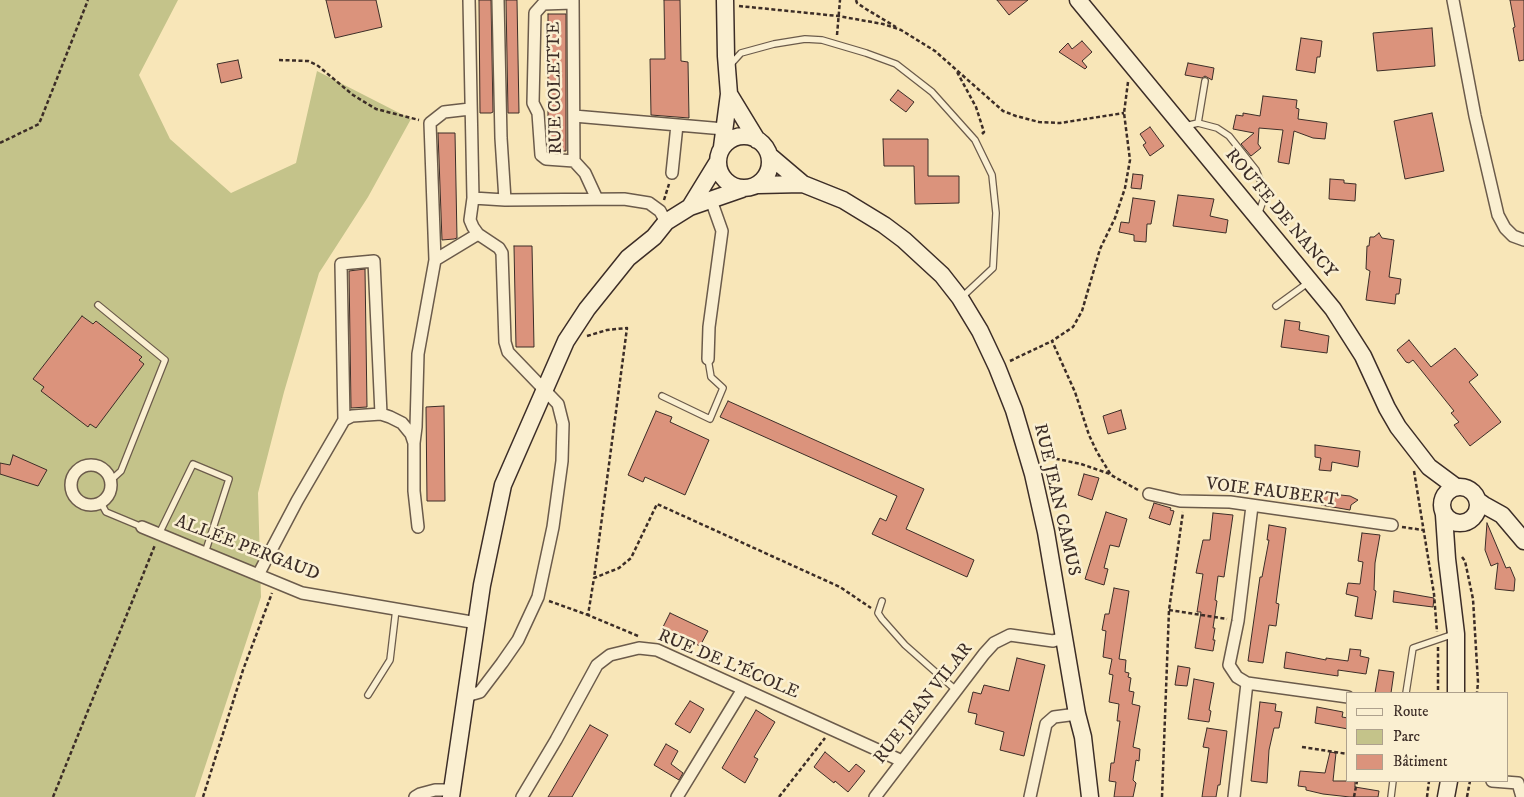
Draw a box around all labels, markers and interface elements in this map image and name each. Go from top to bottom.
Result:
street label: RUE COLETTE [544,21,568,155]
street label: ROUTE DE NANCY [1220,145,1340,283]
street label: RUE JEAN CAMUS [1028,422,1084,578]
street label: VOIE FAUBERT [1205,474,1339,512]
street label: ALLÉE PERGAUD [172,512,322,586]
street label: RUE DE L'ÉCOLE [654,626,802,704]
street label: RUE JEAN VILAR [870,639,978,769]
legend [1346,692,1509,782]
text: Route [1393,702,1428,721]
text: Parc [1393,727,1420,746]
text: Bâtiment [1393,752,1448,771]

